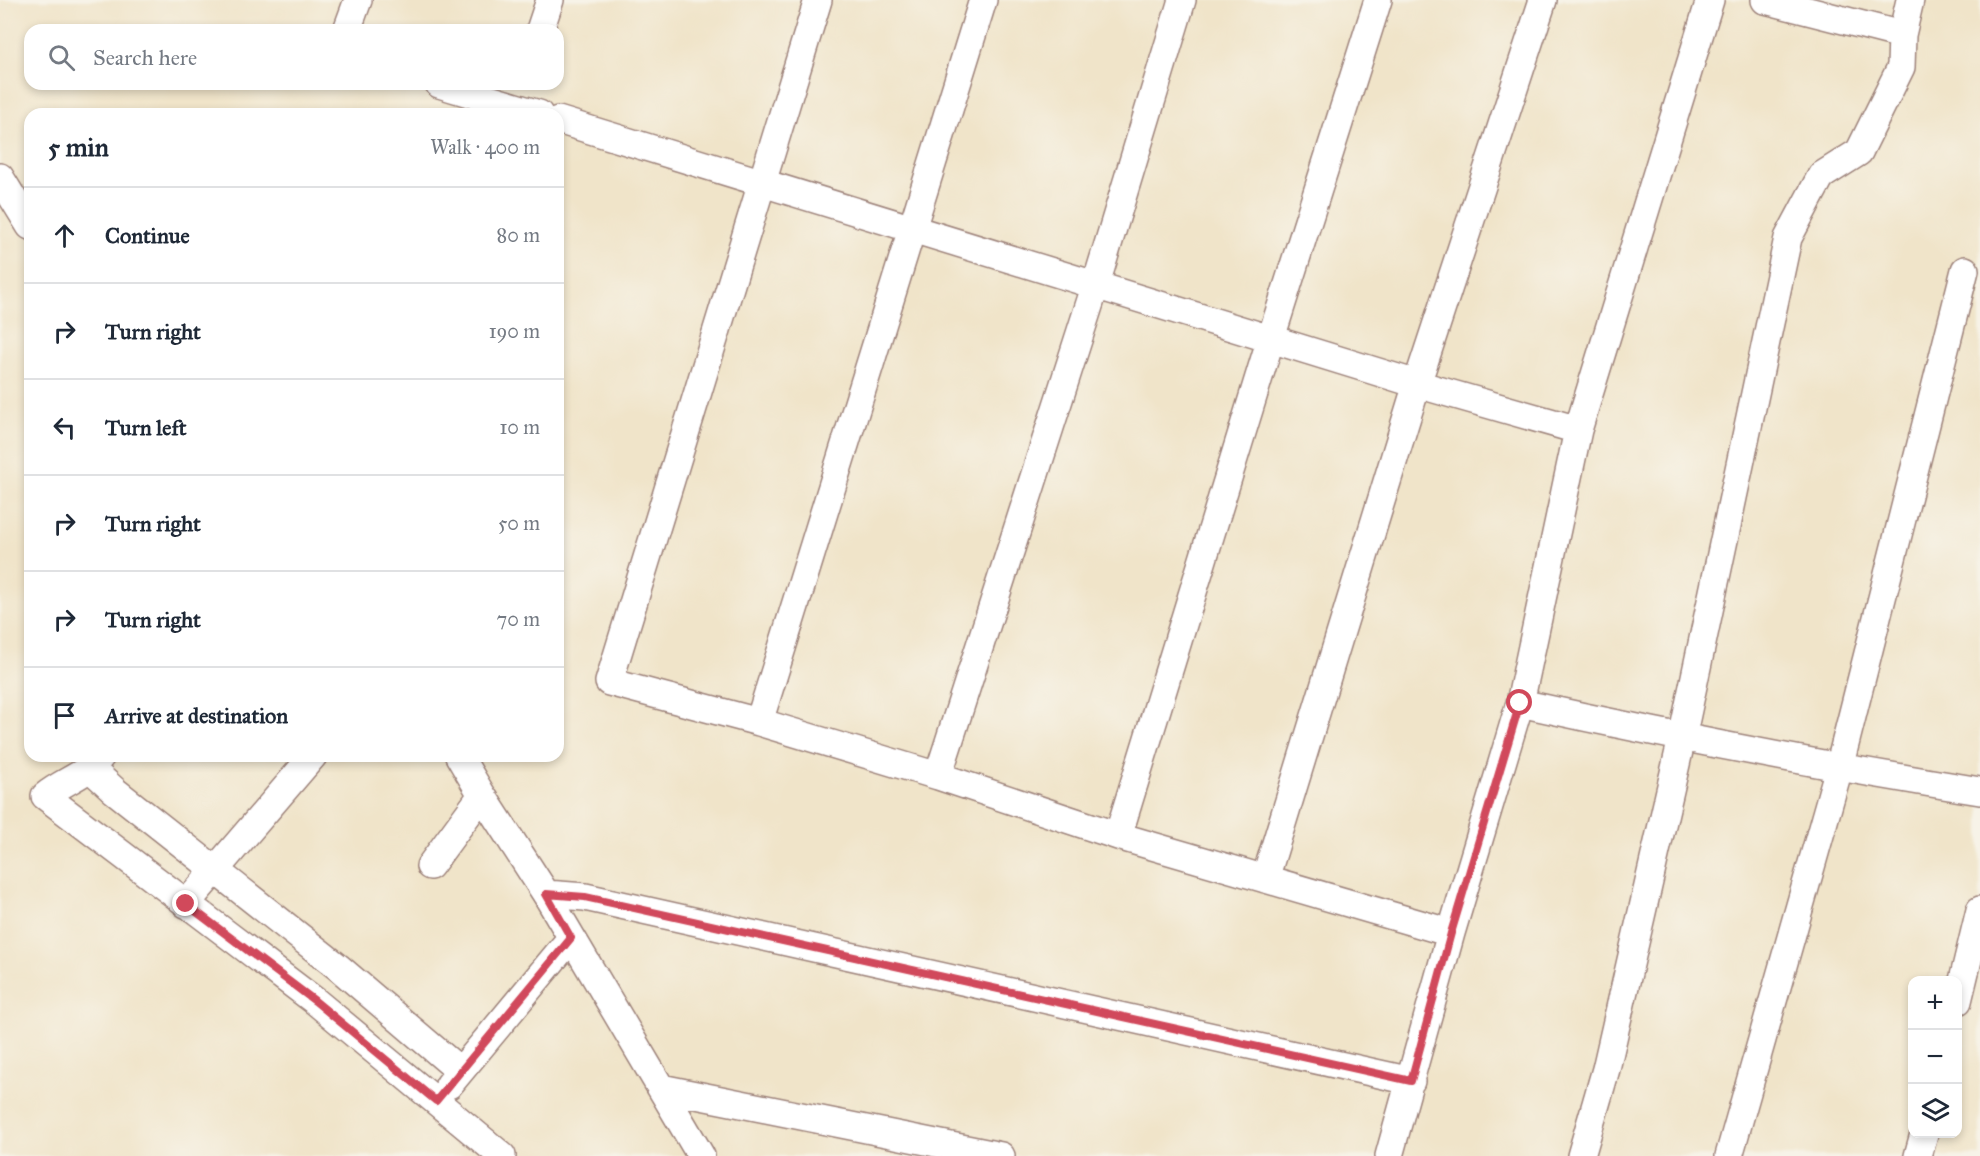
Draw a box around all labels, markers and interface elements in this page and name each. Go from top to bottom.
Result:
search box [24,24,564,90]
icon: search [45,41,78,74]
text: Search here [93,44,197,71]
text: 5 min [48,131,109,163]
text: Walk · 400 m [430,135,540,159]
icon: ahead [48,219,81,252]
text: Continue [105,222,190,249]
text: 80 m [497,223,540,247]
icon: right [48,315,81,348]
text: Turn right [105,318,201,345]
text: 190 m [489,319,540,343]
icon: left [48,411,81,444]
text: Turn left [105,414,187,441]
text: 10 m [499,415,540,439]
icon: right [48,507,81,540]
text: Turn right [105,510,201,537]
text: 50 m [498,511,540,535]
icon: right [48,603,81,636]
text: Turn right [105,606,201,633]
text: 70 m [497,607,540,631]
route start [1506,689,1532,715]
icon: arrive [48,699,81,732]
text: Arrive at destination [105,702,288,729]
route end [172,890,198,916]
map controls [1908,976,1962,1138]
button: + [1908,976,1962,1030]
button: − [1908,1030,1962,1084]
button: layers [1908,1084,1962,1138]

